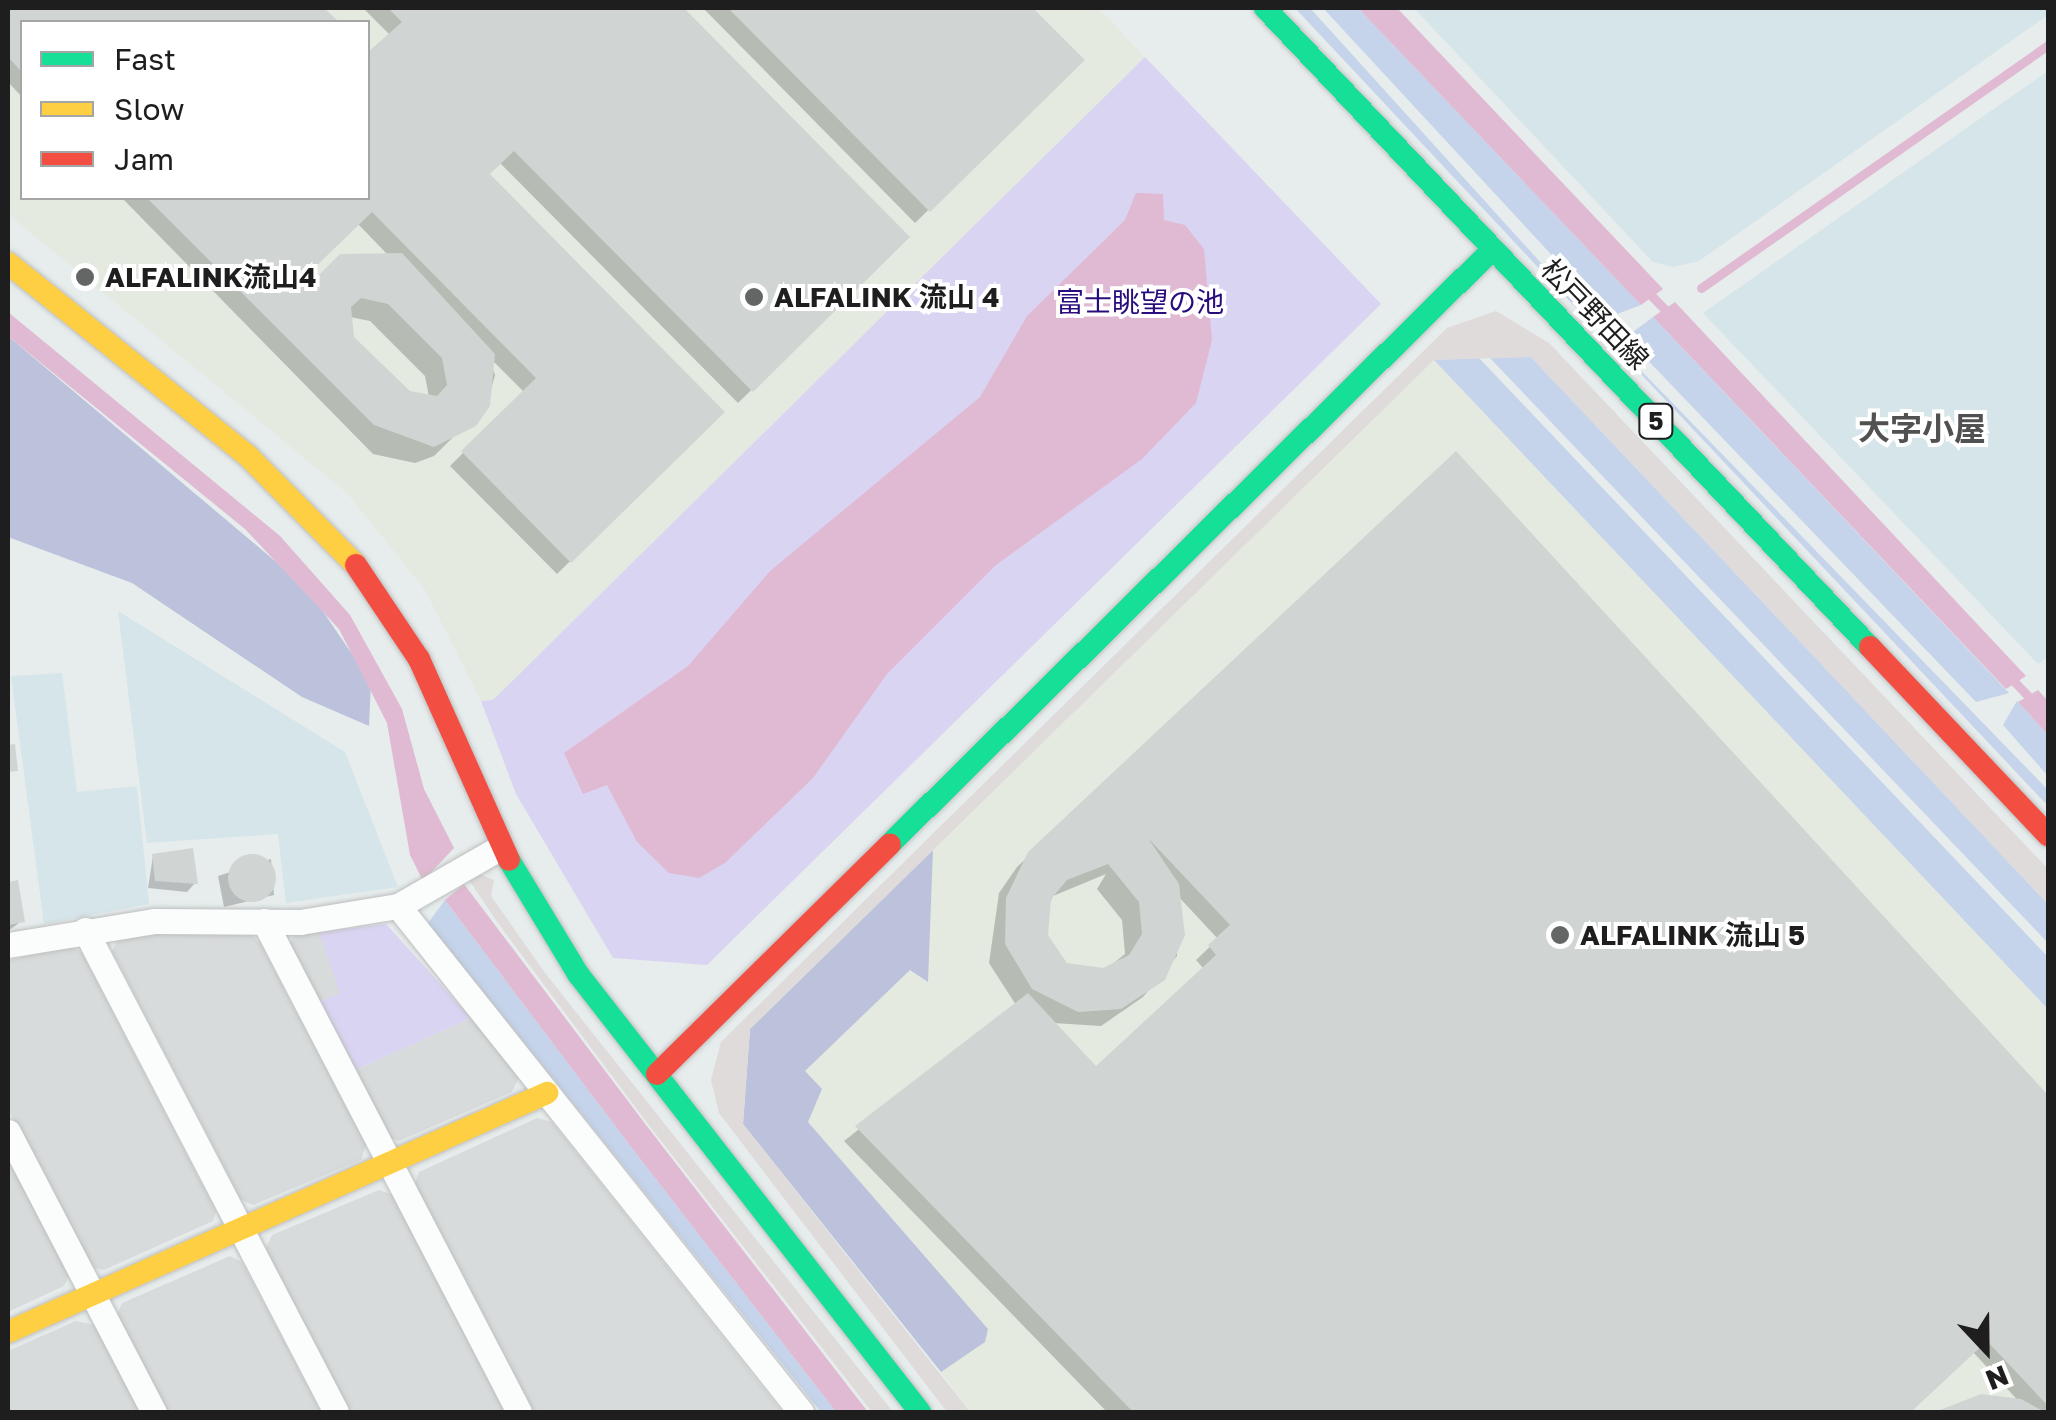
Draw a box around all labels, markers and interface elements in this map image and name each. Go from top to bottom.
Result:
legend [20,20,370,200]
text: Fast [114,41,176,77]
text: Slow [114,91,185,127]
text: Jam [114,141,174,177]
street label: 松戸野田線 [1534,252,1656,376]
place label: ALFALINK流山4 [105,260,317,294]
marker: ALFALINK流山4 [74,266,96,288]
place label: ALFALINK 流山 4 [774,280,1000,314]
park label: 富士眺望の池 [1056,285,1224,319]
marker: ALFALINK 流山 4 [743,286,765,308]
road number: 5 [1636,401,1676,441]
district label: 大字小屋 [1858,409,1986,447]
place label: ALFALINK 流山 5 [1580,918,1805,952]
marker: ALFALINK 流山 5 [1549,924,1571,946]
north arrow [1936,1300,2036,1400]
text: N [1981,1359,2013,1398]

